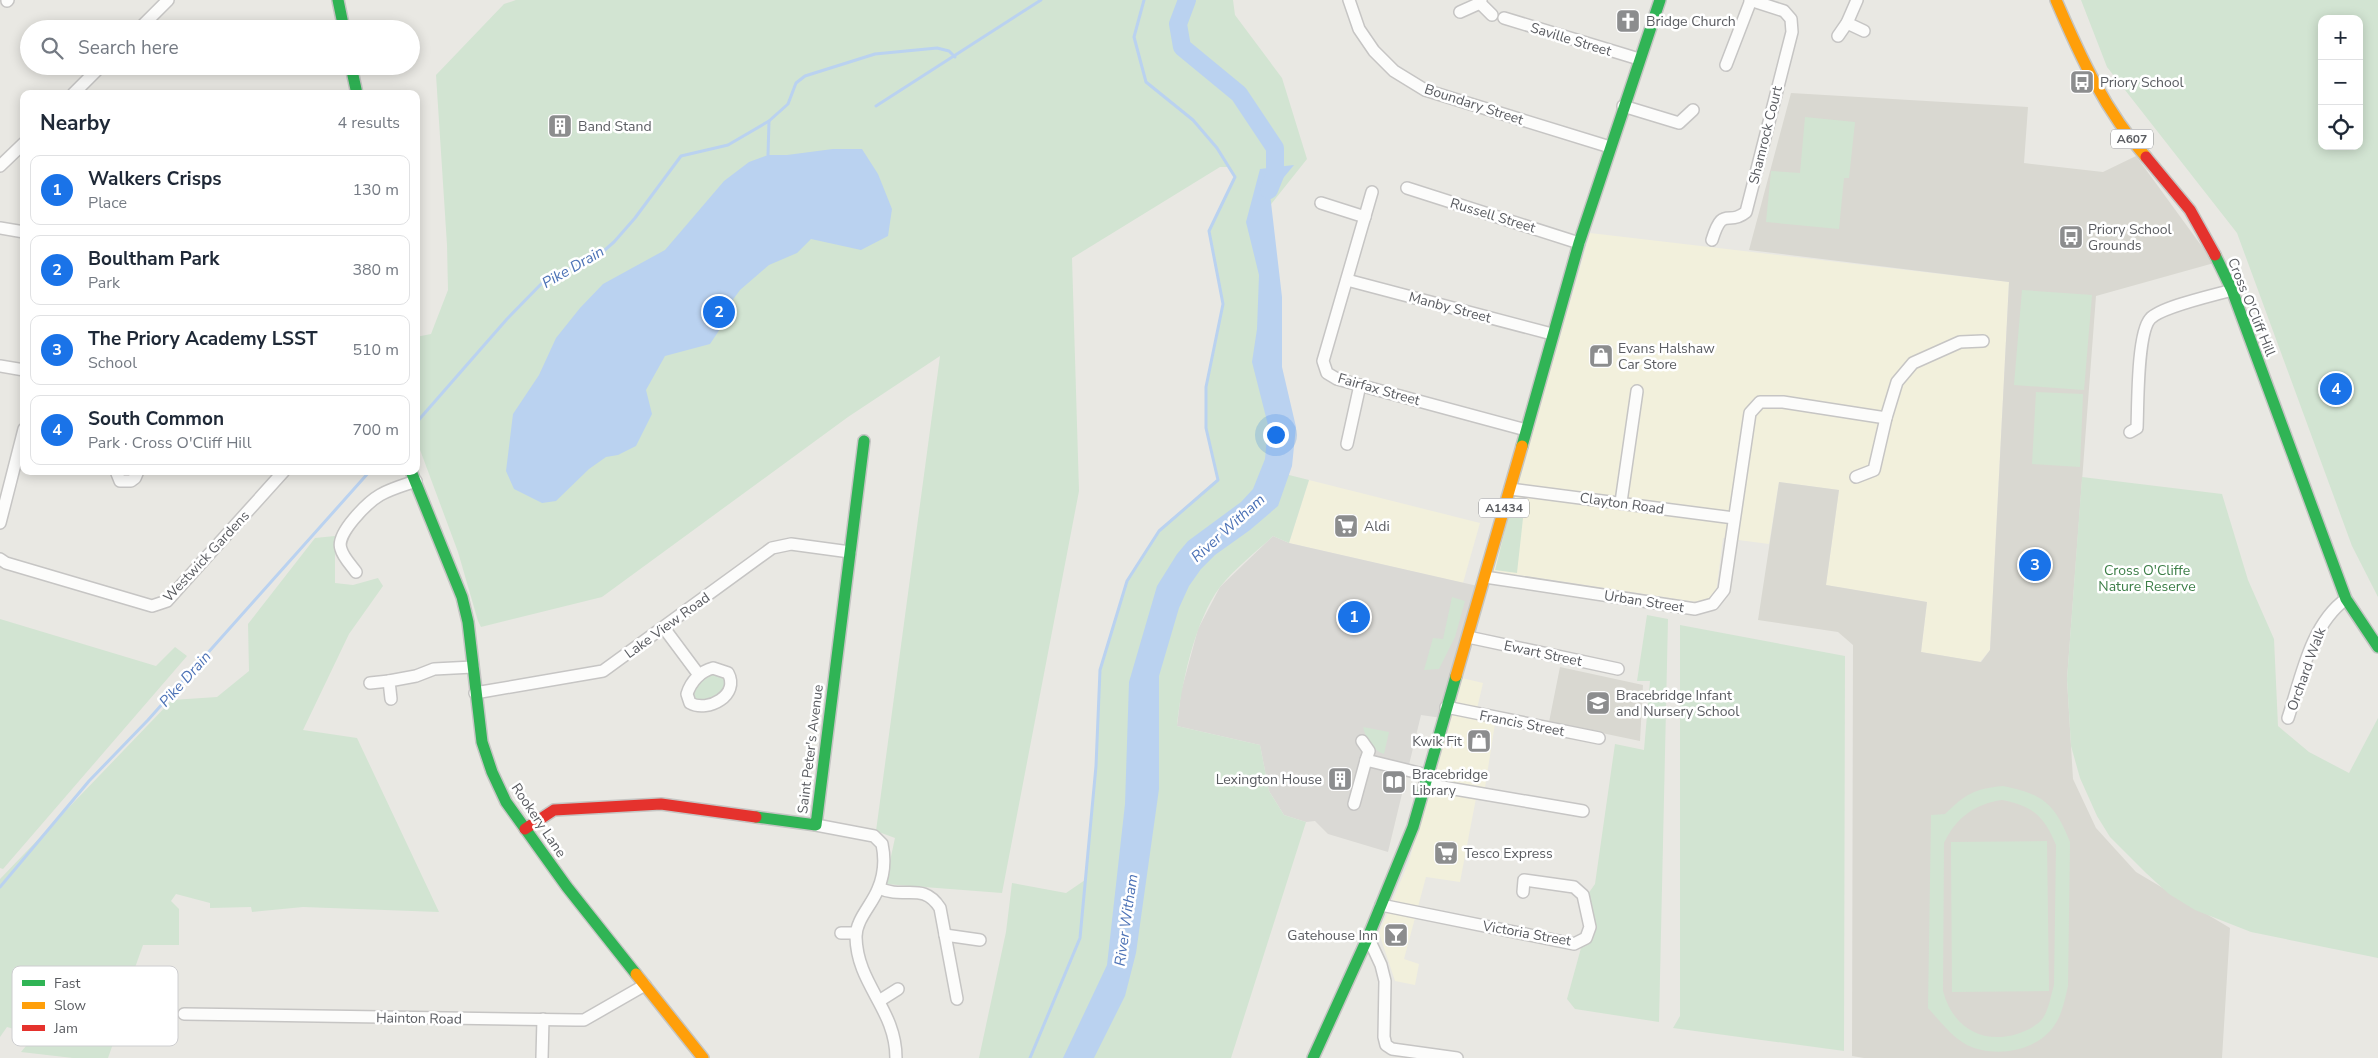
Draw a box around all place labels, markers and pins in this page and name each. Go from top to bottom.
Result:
church icon: Bridge Church [1615,8,1641,34]
place label: Bridge Church [1646,12,1736,31]
bus stop icon: Priory School [2069,69,2095,95]
place label: Priory School [2100,73,2185,92]
building icon: Band Stand [547,113,573,139]
place label: Band Stand [578,117,652,136]
place label: Priory School Grounds [2088,220,2173,255]
bus stop icon: Priory School Grounds [2058,224,2084,250]
pin: 2 [703,293,735,331]
place label: Evans Halshaw Car Store [1618,339,1715,374]
shop icon: Evans Halshaw Car Store [1588,343,1614,369]
pin: 4 [2320,370,2352,408]
supermarket icon: Aldi [1333,513,1359,539]
place label: Aldi [1364,517,1390,536]
pin: 3 [2019,546,2051,584]
pin: 1 [1338,598,1370,636]
place label: Bracebridge Infant and Nursery School [1616,686,1740,721]
school or university icon: Bracebridge Infant and Nursery School [1585,690,1611,716]
shop icon: Kwik Fit [1466,728,1492,754]
place label: Kwik Fit [1412,732,1462,751]
place label: Bracebridge Library [1412,765,1488,800]
building icon: Lexington House [1327,766,1353,792]
library icon: Bracebridge Library [1381,769,1407,795]
place label: Lexington House [1216,770,1322,789]
supermarket icon: Tesco Express [1433,840,1459,866]
place label: Tesco Express [1464,844,1553,863]
bar icon: Gatehouse Inn [1383,922,1409,948]
place label: Gatehouse Inn [1287,926,1378,945]

